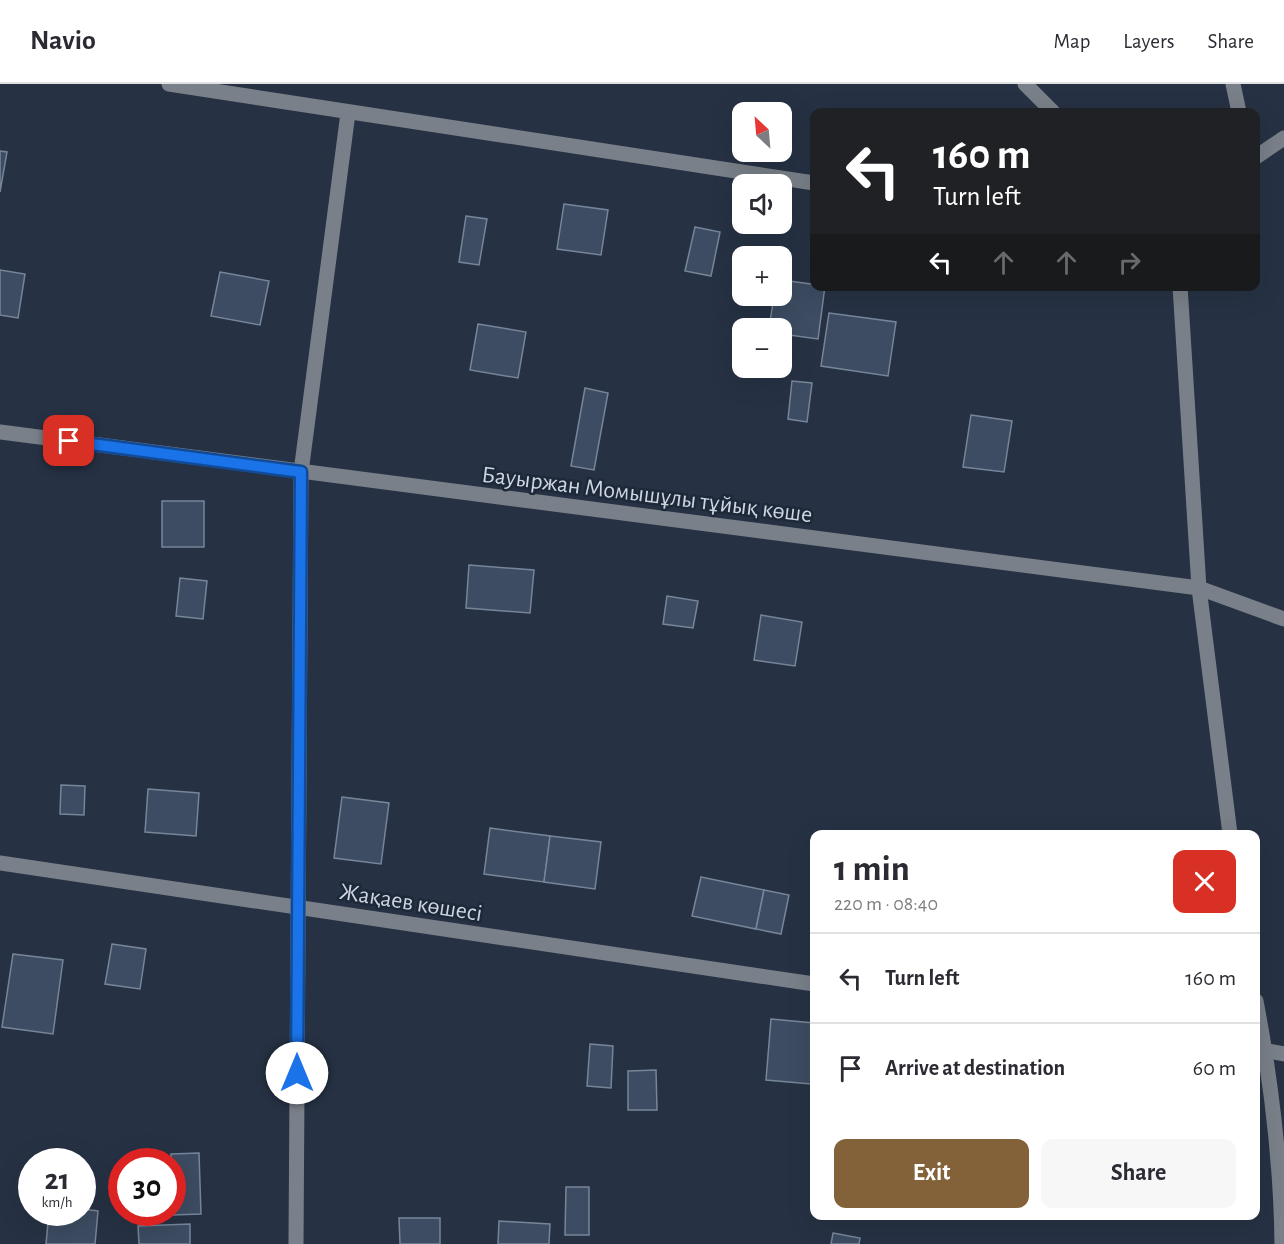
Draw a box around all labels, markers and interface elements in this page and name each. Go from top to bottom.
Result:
text: Navio [30,27,96,55]
text: Map [1054,31,1090,52]
text: Layers [1123,31,1174,52]
text: Share [1207,31,1254,52]
north arrow [732,102,792,162]
map controls [732,102,792,378]
icon: left [834,132,912,210]
text: 160 m [933,134,1031,176]
button: sound [732,174,792,234]
text: Turn left [933,183,1021,210]
button: + [732,246,792,306]
icon: left [924,246,957,279]
icon: ahead [987,246,1020,279]
icon: ahead [1050,246,1083,279]
icon: right [1113,246,1146,279]
button: − [732,318,792,378]
pin [43,415,94,466]
icon: arrive [52,424,85,457]
street label: Бауыржан Момышұлы тұйық көше [480,463,814,527]
button: close [1173,850,1236,913]
text: 1 min [834,851,910,887]
street label: Жақаев көшесі [338,880,484,926]
text: 220 m · 08:40 [834,894,938,914]
icon: left [834,962,867,995]
text: Turn left [885,967,959,989]
text: 160 m [1185,967,1236,989]
position arrow [265,1041,329,1105]
icon: arrive [834,1052,867,1085]
text: Arrive at destination [885,1057,1065,1079]
text: 60 m [1193,1057,1236,1079]
button: Exit [834,1139,1029,1208]
button: Share [1041,1139,1236,1208]
speed limit sign: 30 [108,1148,186,1226]
text: 21 [45,1165,69,1195]
text: km/h [42,1195,72,1210]

